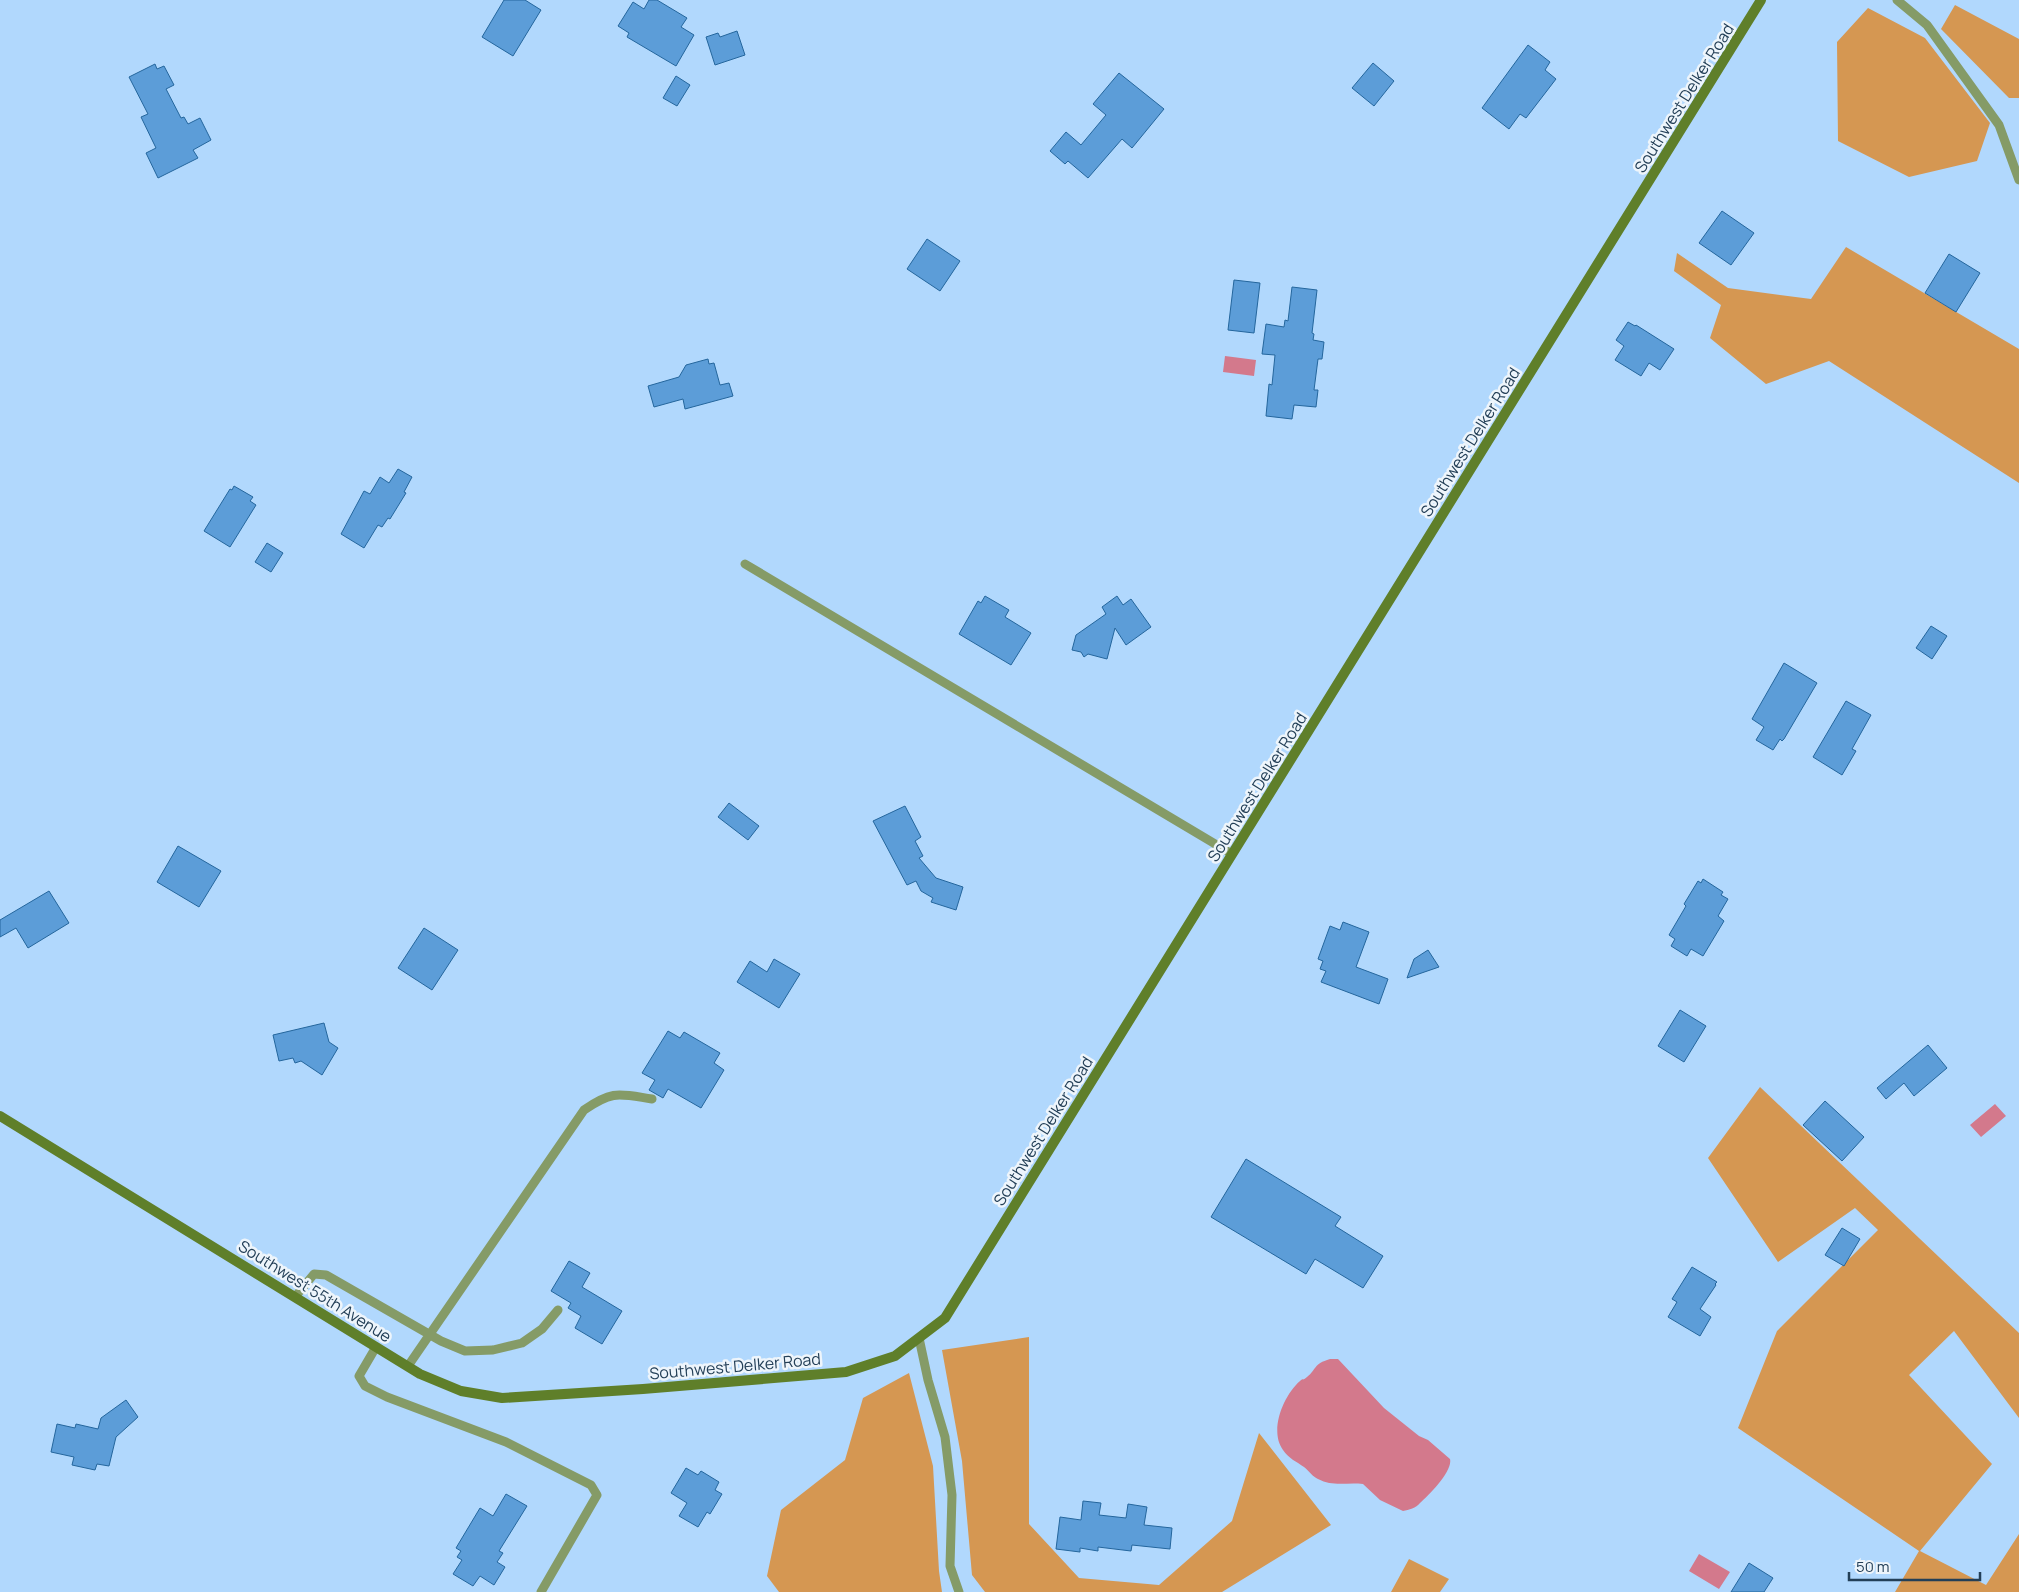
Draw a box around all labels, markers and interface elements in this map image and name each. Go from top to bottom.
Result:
street label: Southwest Delker Road [1629,19,1739,177]
street label: Southwest Delker Road [1415,363,1525,521]
street label: Southwest Delker Road [1202,708,1312,866]
street label: Southwest Delker Road [988,1052,1098,1210]
street label: Southwest 55th Avenue [234,1235,396,1347]
street label: Southwest Delker Road [648,1348,822,1384]
scale bar [1849,1550,1980,1582]
text: 50 m [1856,1556,1890,1577]

